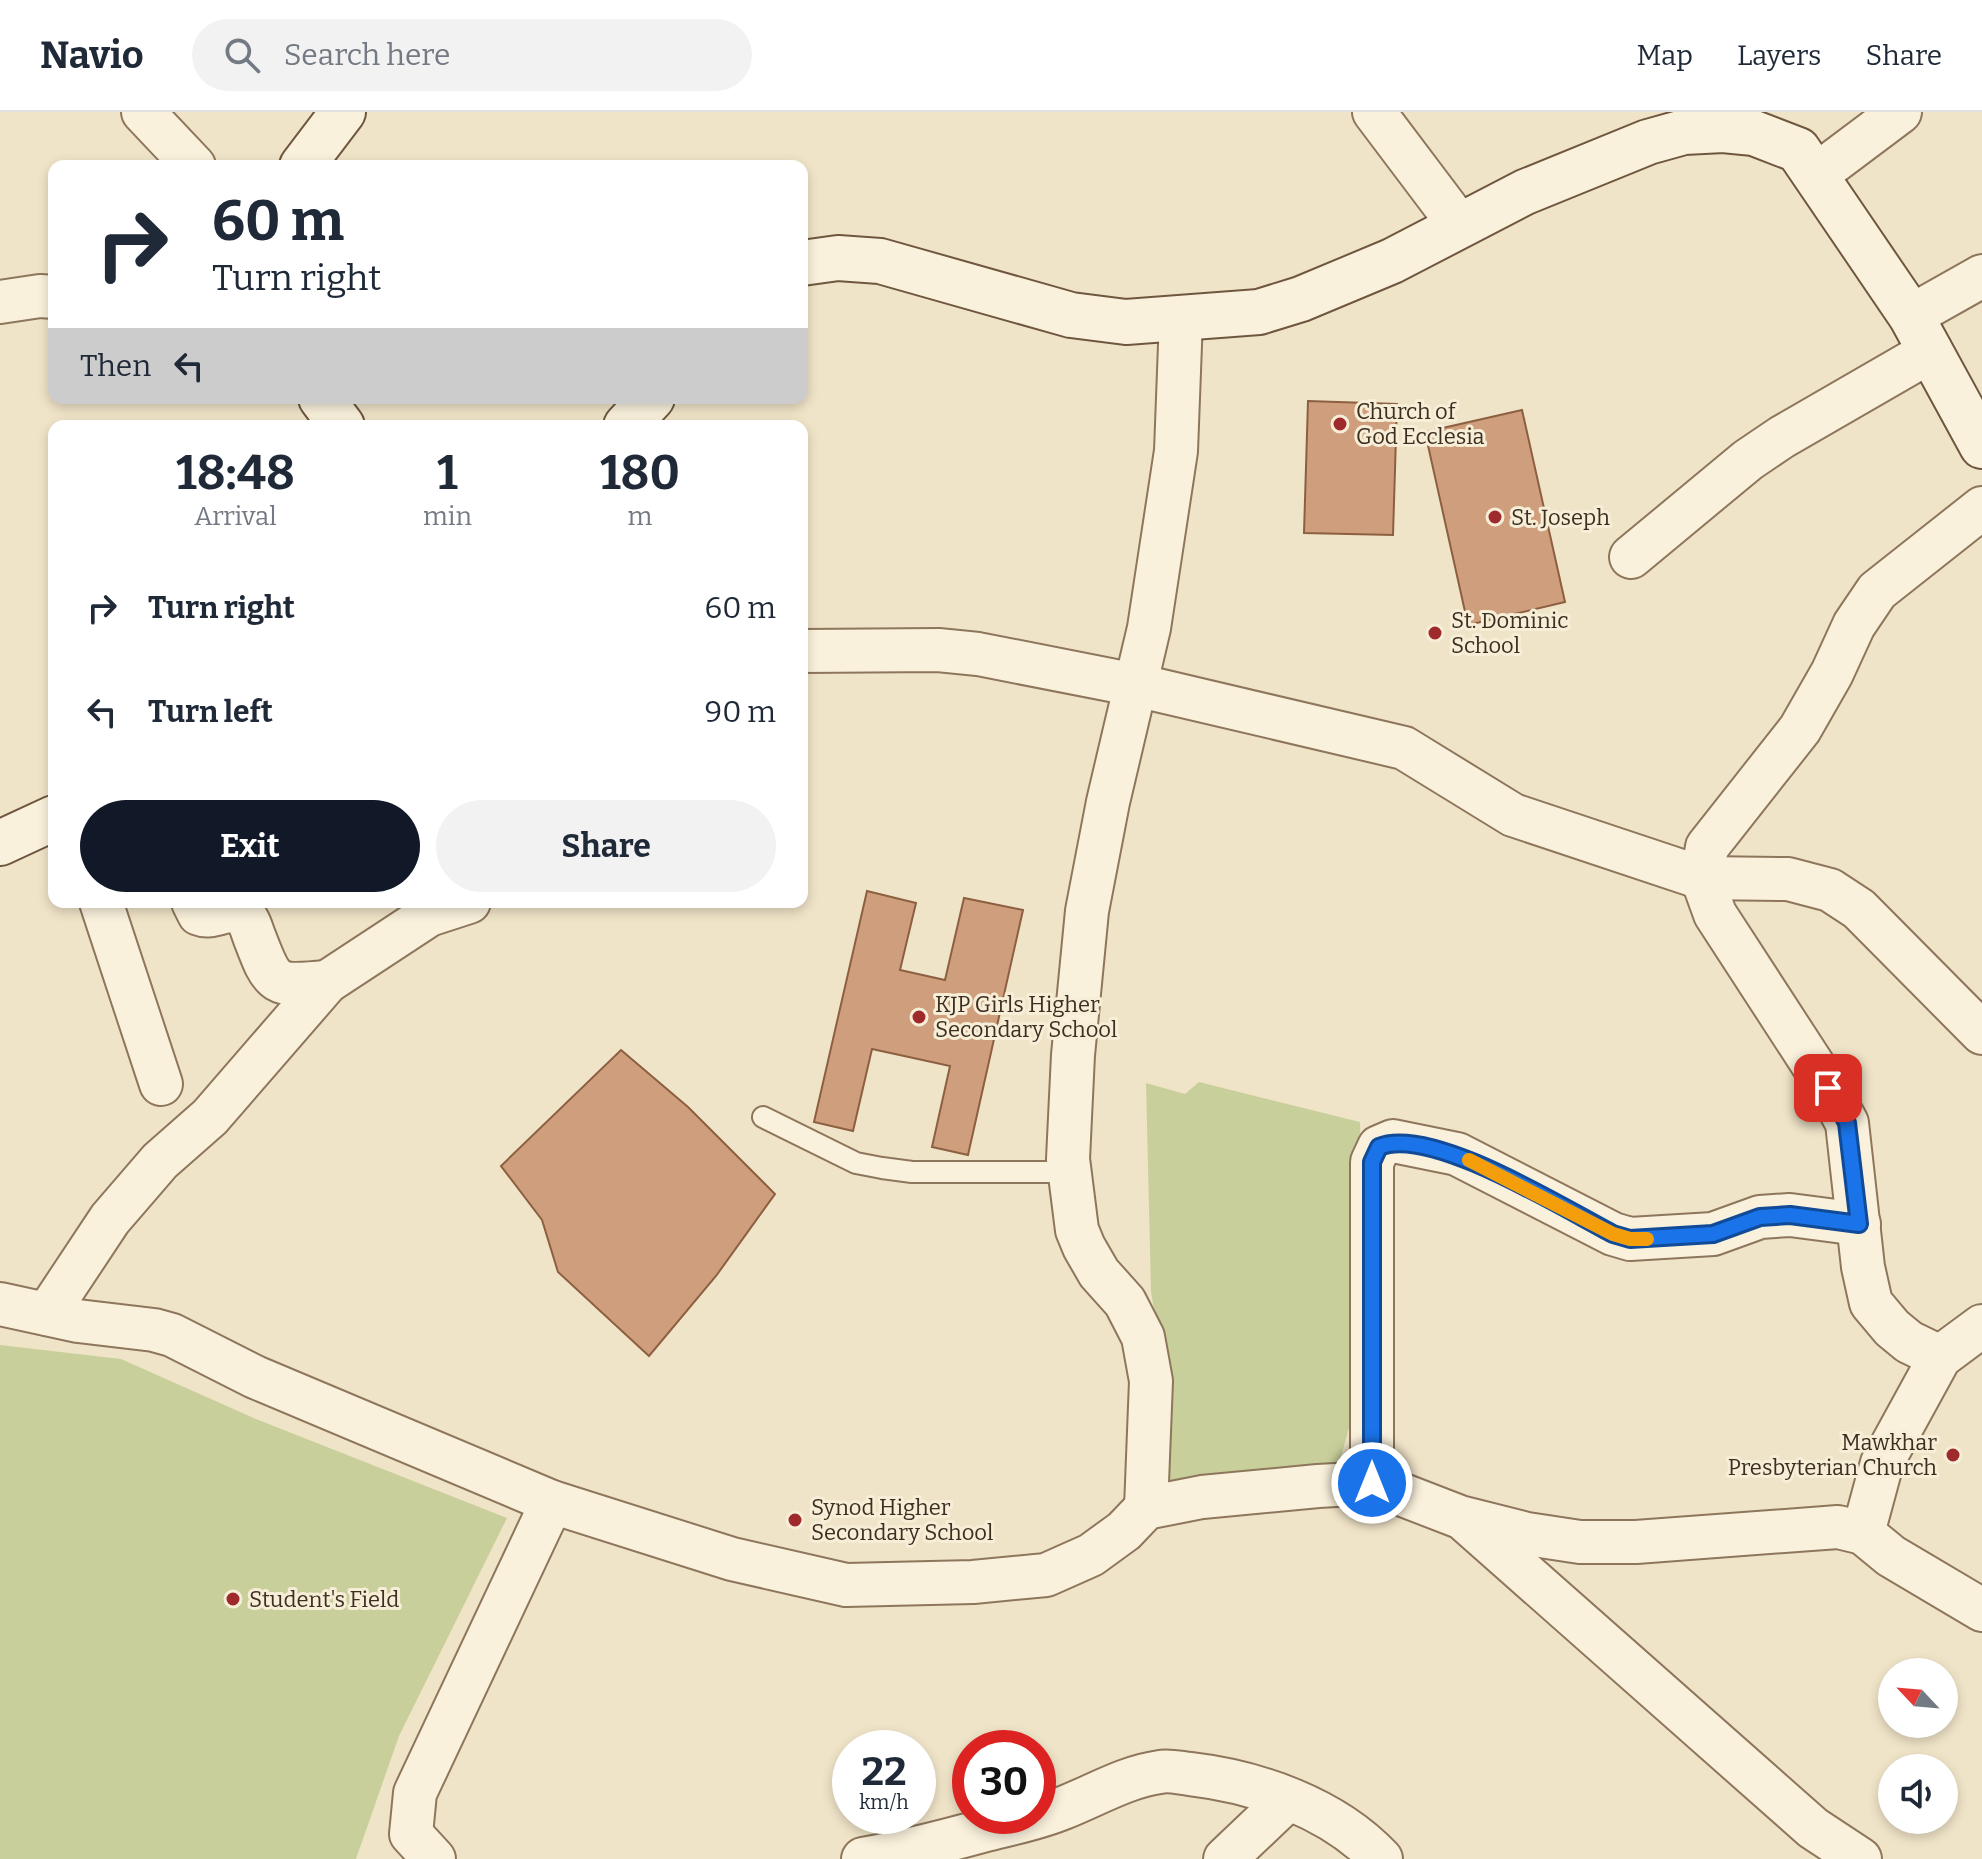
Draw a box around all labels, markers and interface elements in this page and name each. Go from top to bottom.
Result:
search box [192,19,752,91]
text: Navio [40,32,144,78]
icon: search [220,33,264,77]
text: Search here [284,37,450,73]
text: Map [1636,39,1693,72]
text: Layers [1737,39,1821,72]
text: Share [1865,39,1942,72]
text: 60 m [212,188,344,255]
icon: right [80,192,184,296]
text: Turn right [212,256,381,300]
icon: left [167,344,211,388]
text: Then [80,348,151,384]
place label: Church of God Ecclesia [1356,398,1485,450]
marker: Church of God Ecclesia [1331,415,1349,433]
text: 18:48 [176,444,295,502]
text: 1 [437,444,458,502]
text: 180 [600,444,680,502]
text: Arrival [194,501,277,532]
text: min [423,501,472,532]
text: m [628,501,652,532]
place label: St. Joseph [1511,504,1610,531]
marker: St. Joseph [1486,508,1504,526]
icon: right [80,586,124,630]
text: Turn right [148,590,295,626]
text: 60 m [705,590,776,626]
place label: St. Dominic School [1451,607,1569,659]
marker: St. Dominic School [1426,624,1444,642]
icon: left [80,690,124,734]
text: Turn left [148,694,273,730]
text: 90 m [705,694,776,730]
button: Exit [80,800,420,892]
button: Share [436,800,776,892]
place label: KJP Girls Higher Secondary School [935,991,1117,1043]
marker: KJP Girls Higher Secondary School [910,1008,928,1026]
pin [1794,1054,1862,1122]
icon: arrive [1806,1066,1850,1110]
place label: Mawkhar Presbyterian Church [1728,1429,1937,1481]
position arrow [1330,1441,1414,1525]
marker: Mawkhar Presbyterian Church [1944,1446,1962,1464]
place label: Synod Higher Secondary School [811,1494,993,1546]
marker: Synod Higher Secondary School [786,1511,804,1529]
place label: Student's Field [249,1586,399,1613]
marker: Student's Field [224,1590,242,1608]
north arrow [1878,1658,1958,1738]
map controls [1878,1658,1958,1834]
speed limit sign: 30 [952,1730,1056,1834]
text: 22 [861,1748,907,1796]
button: sound [1878,1754,1958,1834]
text: km/h [859,1790,909,1814]

